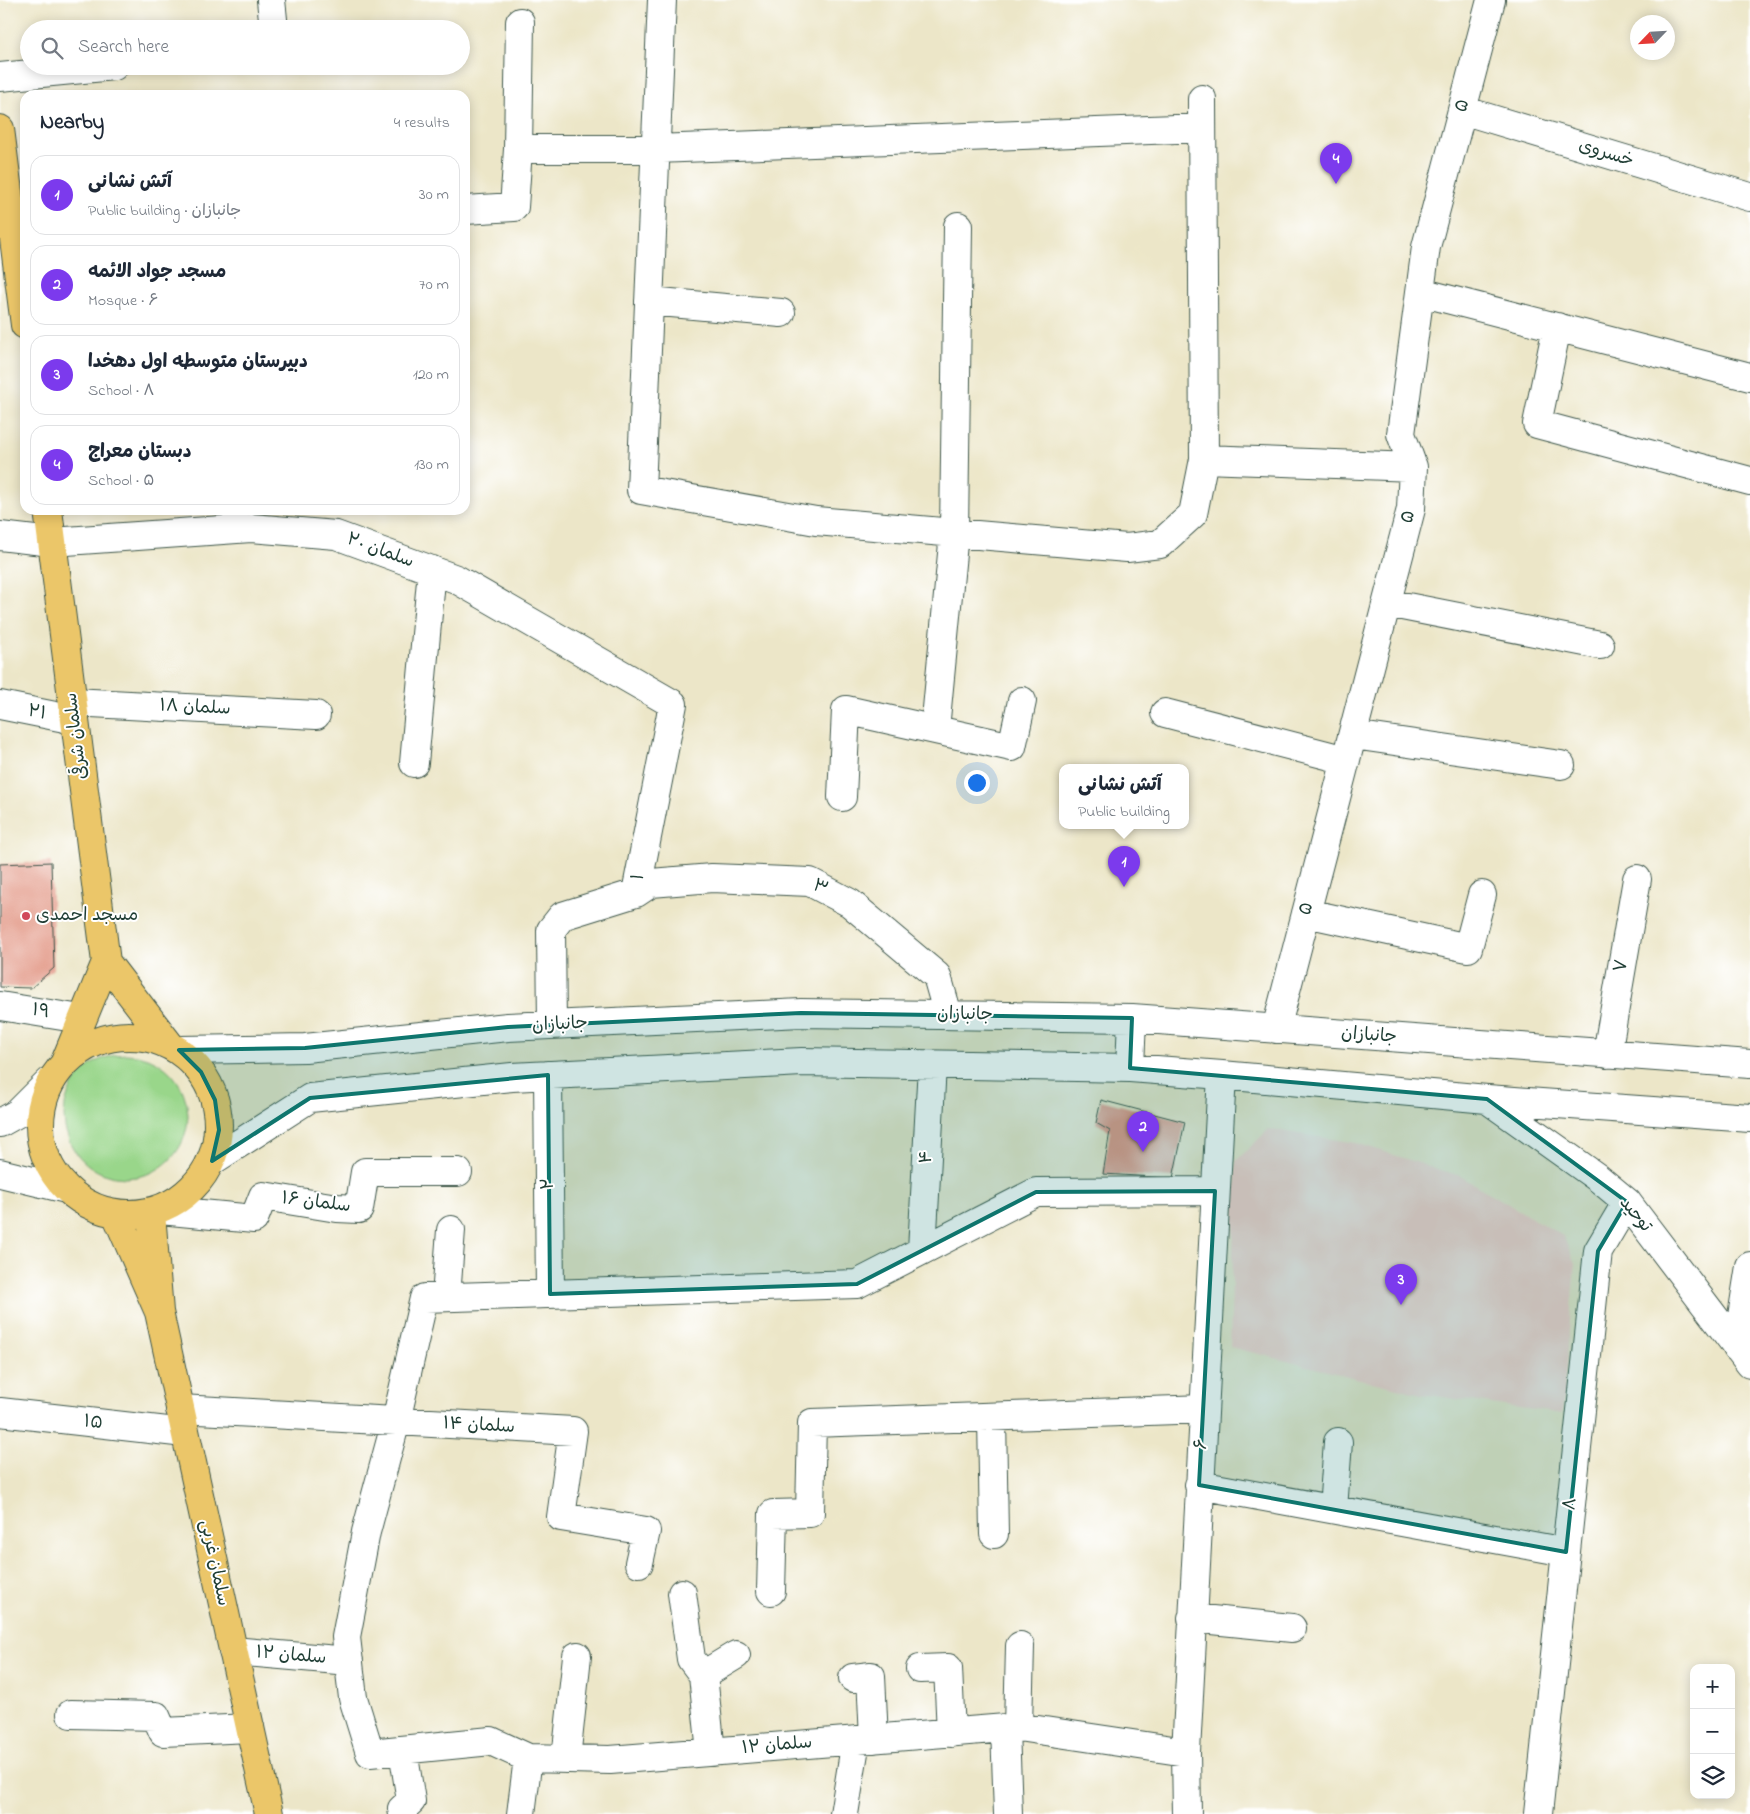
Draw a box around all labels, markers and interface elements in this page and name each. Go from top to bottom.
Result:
north arrow [1630,15,1675,60]
search box [20,20,470,75]
icon: search [38,34,66,62]
text: Search here [78,34,169,61]
street label: ۵ [1449,97,1477,115]
text: Nearby [40,108,104,138]
text: 4 results [394,111,450,135]
street label: خسروی [1575,133,1637,175]
pin: 4 [1320,143,1352,184]
text: آتش نشانی [88,169,172,196]
text: 1 [54,183,60,207]
text: 30 m [419,183,449,207]
text: Public building · جانبازان [88,199,241,223]
text: مسجد جواد الائمه [88,259,226,286]
text: 2 [53,273,61,297]
text: 70 m [419,273,449,297]
text: Mosque · ۶ [88,289,158,313]
text: دبیرستان متوسطه اول دهخدا [88,349,308,376]
text: 3 [54,363,60,387]
text: 120 m [413,363,449,387]
text: School · ۸ [88,379,154,403]
text: دبستان معراج [88,439,192,466]
text: 4 [54,453,60,477]
text: 130 m [414,453,449,477]
text: School · ۵ [88,469,154,493]
street label: ۵ [1395,508,1423,526]
street label: سلمان ۲۰ [343,527,417,575]
street label: سلمان شرقی [58,691,95,781]
street label: سلمان ۱۸ [159,693,231,723]
street label: ۲۱ [25,698,49,728]
popup [1059,764,1189,829]
your location [964,770,990,796]
text: آتش نشانی [1078,772,1162,799]
text: Public building [1078,800,1170,824]
pin: 1 [1108,846,1140,887]
street label: ۱ [626,871,652,883]
street label: ۳ [808,873,832,903]
street label: ۵ [1293,900,1321,918]
place label: مسجد احمدی [36,903,138,929]
marker: مسجد احمدی [20,910,32,922]
street label: ۷ [1608,957,1636,975]
street label: ۱۹ [30,998,52,1026]
street label: جانبازان [937,1002,993,1028]
street label: جانبازان [531,1011,589,1039]
street label: جانبازان [1340,1021,1398,1051]
pin: 2 [1127,1111,1159,1152]
street label: ۴ [914,1150,940,1164]
street label: ۲ [536,1178,562,1190]
street label: سلمان ۱۶ [280,1186,352,1220]
street label: توحید [1612,1191,1658,1239]
pin: 3 [1385,1264,1417,1305]
street label: ۱۵ [82,1409,104,1437]
street label: سلمان ۱۴ [442,1411,516,1441]
street label: ۶ [1189,1438,1215,1450]
street label: ۸ [1557,1496,1585,1512]
street label: سلمان غربی [192,1518,236,1608]
street label: سلمان ۱۲ [255,1640,327,1672]
map controls [1690,1664,1735,1799]
button: + [1690,1664,1735,1709]
button: − [1690,1709,1735,1754]
street label: سلمان ۱۲ [741,1730,813,1762]
button: layers [1690,1754,1735,1799]

